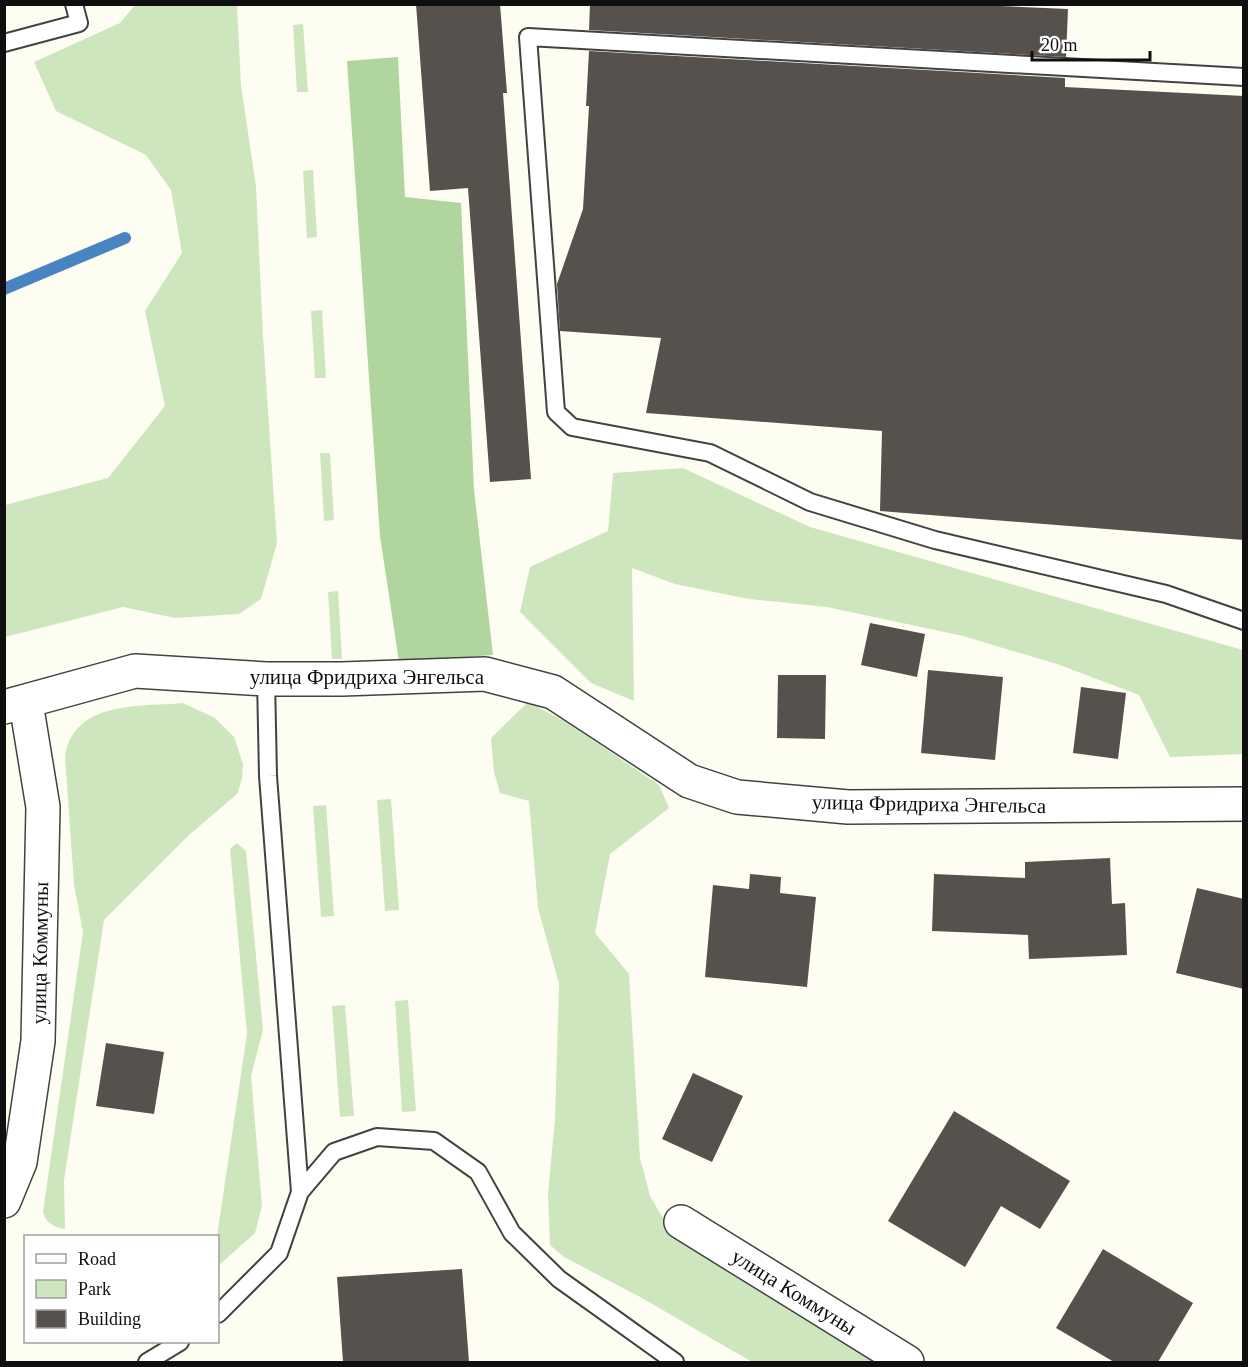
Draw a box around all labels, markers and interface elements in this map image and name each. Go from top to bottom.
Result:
scale bar [1032,24,1150,62]
text: 20 m [1041,35,1078,55]
street label: улица Фридриха Энгельса [250,665,485,689]
street label: улица Фридриха Энгельса [812,790,1047,818]
street label: улица Коммуны [27,882,53,1024]
legend [24,1235,219,1343]
street label: улица Коммуны [727,1244,861,1340]
text: Road [78,1249,116,1269]
text: Park [78,1279,111,1299]
text: Building [78,1309,141,1329]

